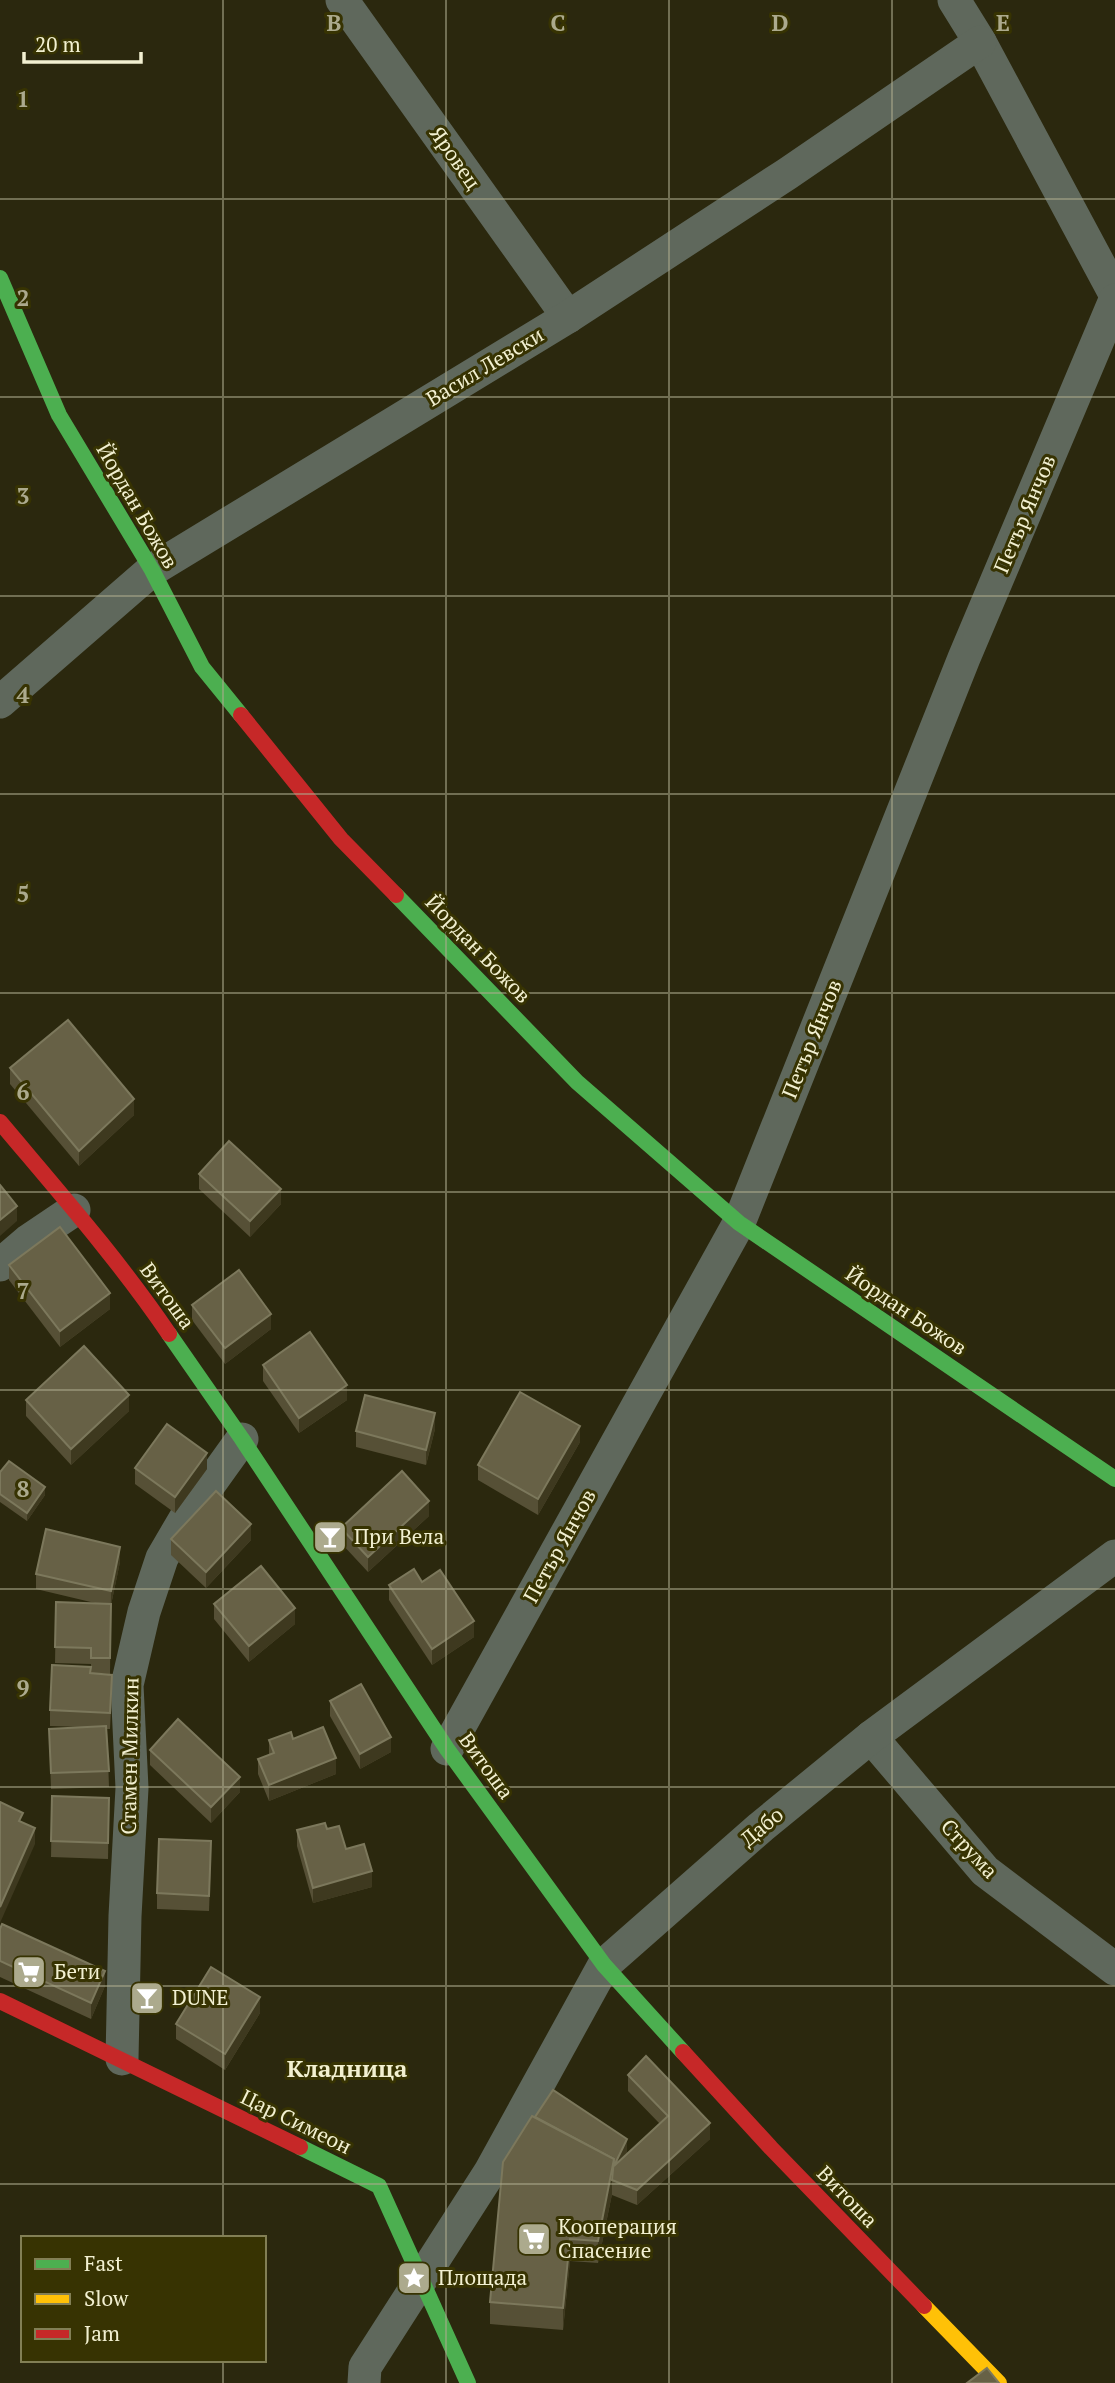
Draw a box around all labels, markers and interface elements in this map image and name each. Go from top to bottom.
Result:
text: B [327,7,342,38]
text: C [551,7,566,38]
text: D [772,7,789,38]
text: E [996,7,1010,38]
scale bar [24,21,142,65]
text: 20 m [35,30,81,58]
text: 1 [17,83,30,114]
street label: Яровец [424,120,488,195]
text: 2 [17,282,30,313]
street label: Васил Левски [421,320,548,412]
street label: Йордан Божов [91,438,185,573]
street label: Петър Янчов [987,450,1062,577]
text: 3 [17,480,30,511]
text: 4 [17,679,30,710]
text: 5 [17,878,30,909]
street label: Йордан Божов [420,888,538,1009]
street label: Петър Янчов [775,975,848,1102]
text: 6 [17,1076,30,1107]
street label: Витоша [134,1256,202,1335]
street label: Йордан Божов [840,1259,973,1361]
text: 7 [17,1275,30,1306]
text: 8 [17,1473,30,1504]
street label: Петър Янчов [516,1484,602,1607]
bar icon: При Вела [311,1518,349,1556]
place label: При Вела [354,1522,444,1550]
text: 9 [17,1672,30,1703]
street label: Стамен Милкин [114,1677,144,1835]
street label: Витоша [453,1726,521,1805]
street label: Дабо [734,1800,789,1852]
street label: Струма [935,1813,1005,1884]
supermarket icon: Бети [10,1953,48,1991]
place label: Бети [54,1957,101,1985]
bar icon: DUNE [128,1979,166,2017]
place label: DUNE [172,1983,229,2011]
district label: Кладница [287,2052,408,2084]
street label: Цар Симеон [236,2082,357,2160]
street label: Витоша [811,2159,884,2234]
place label: Кооперация Спасение [558,2212,677,2264]
supermarket icon: Кооперация Спасение [515,2220,553,2258]
legend [21,2236,266,2362]
text: Fast [84,2249,123,2277]
place icon: Площада [395,2259,433,2297]
place label: Площада [438,2263,527,2291]
text: Slow [84,2284,129,2312]
text: Jam [84,2319,120,2347]

